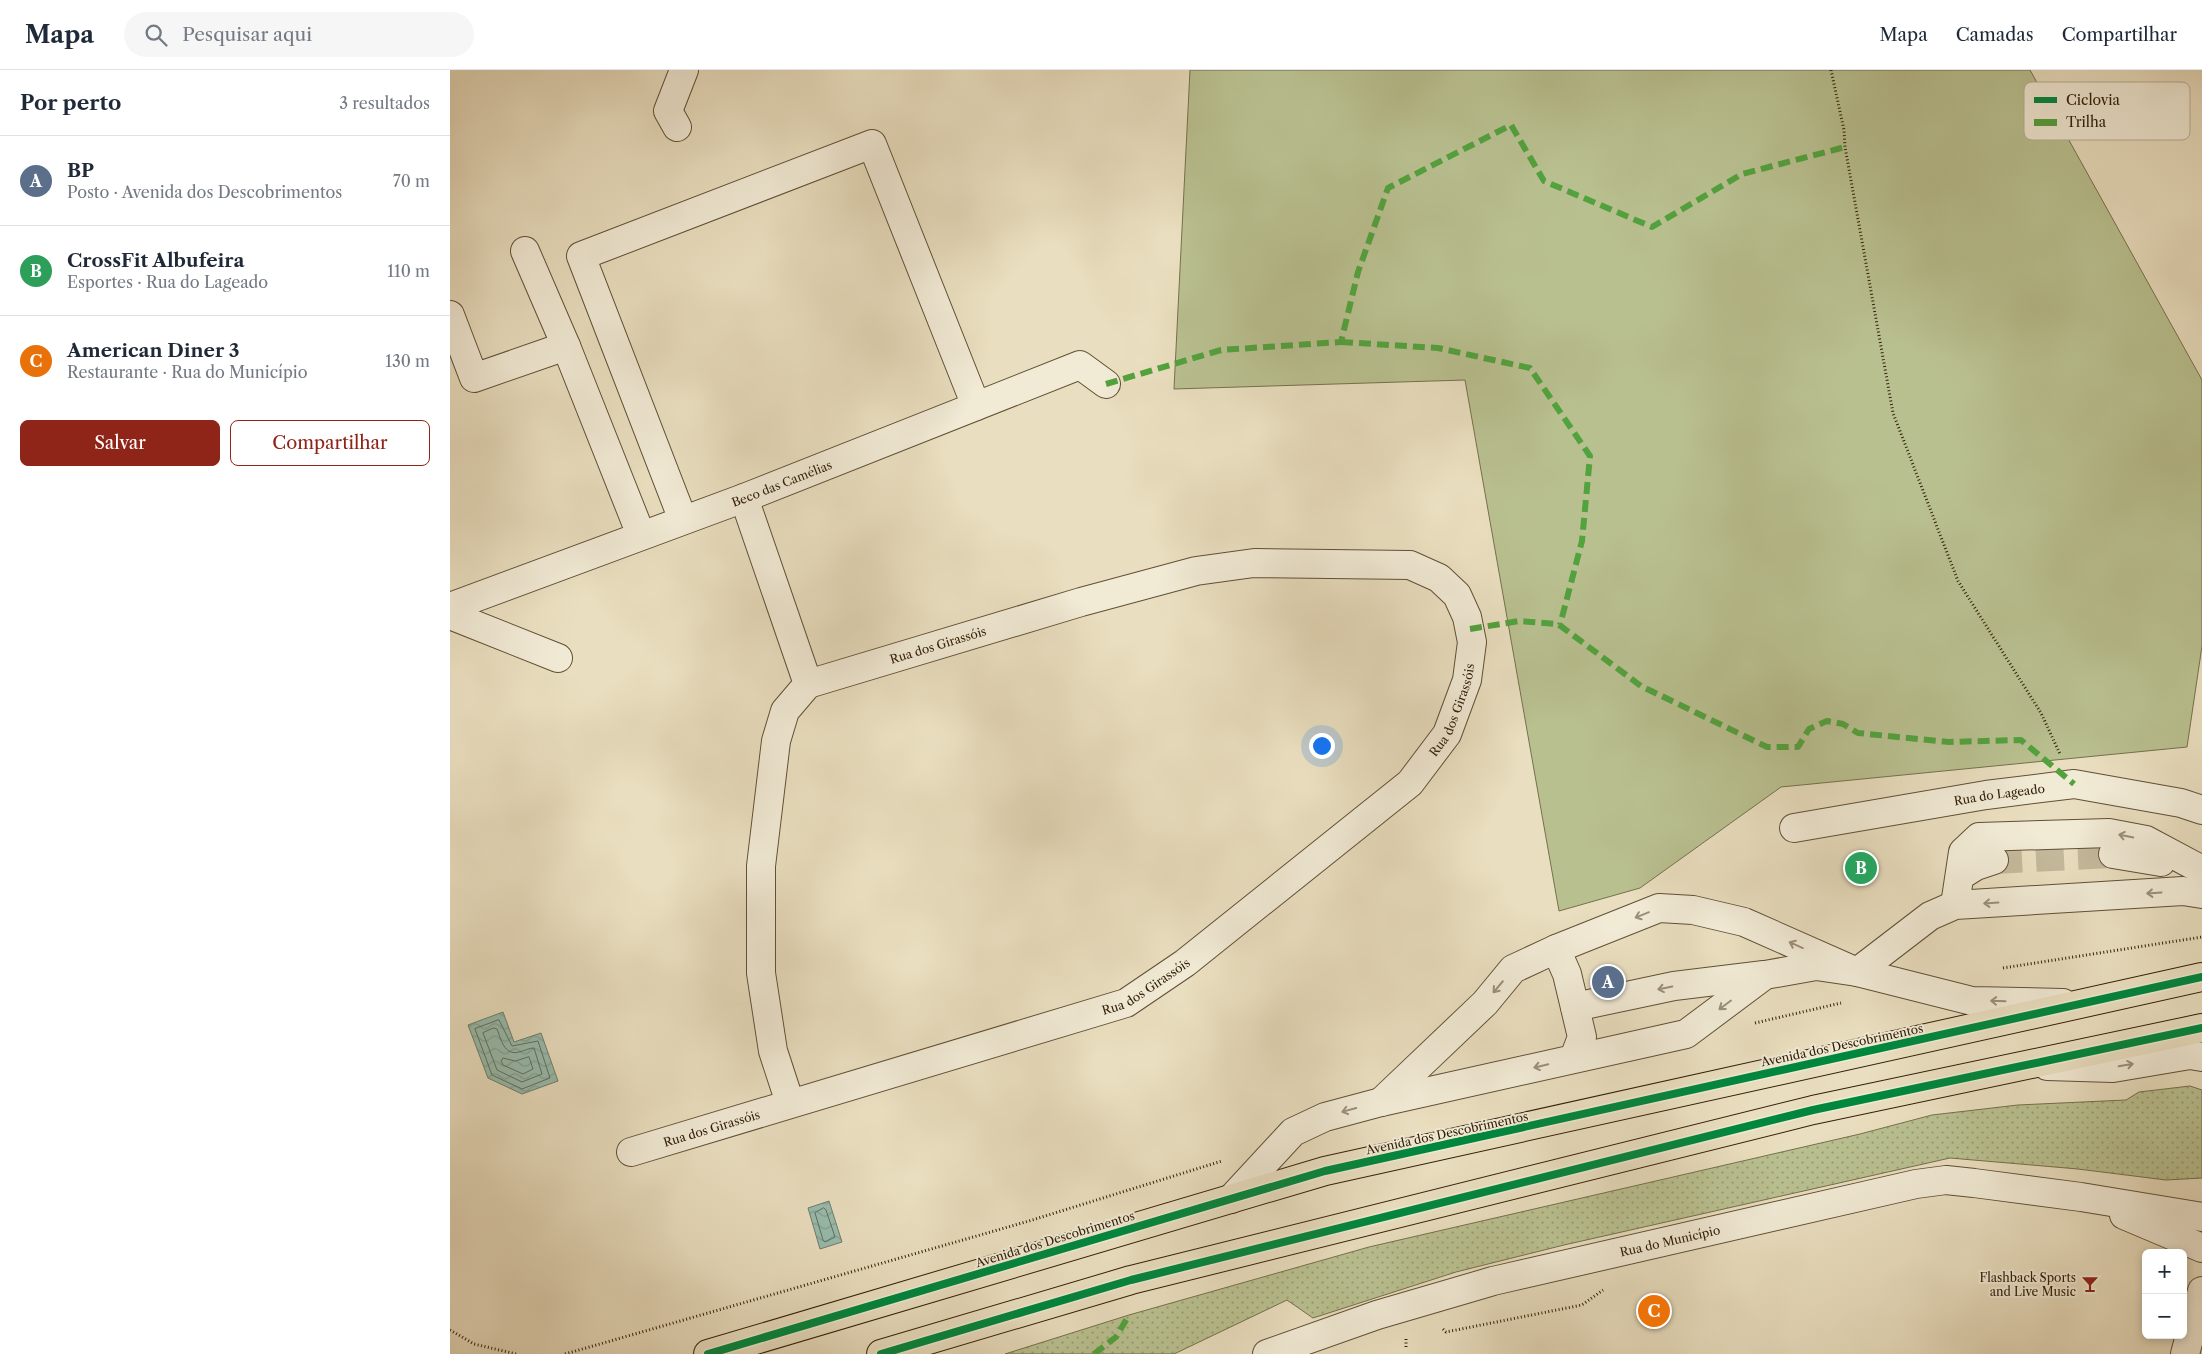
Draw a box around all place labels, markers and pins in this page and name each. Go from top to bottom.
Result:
pin: B [1845,849,1877,887]
pin: A [1592,963,1624,1001]
place label: Flashback Sports and Live Music [1979,1270,2076,1299]
bar icon: Flashback Sports and Live Music [2080,1274,2100,1294]
pin: C [1638,1292,1670,1330]

